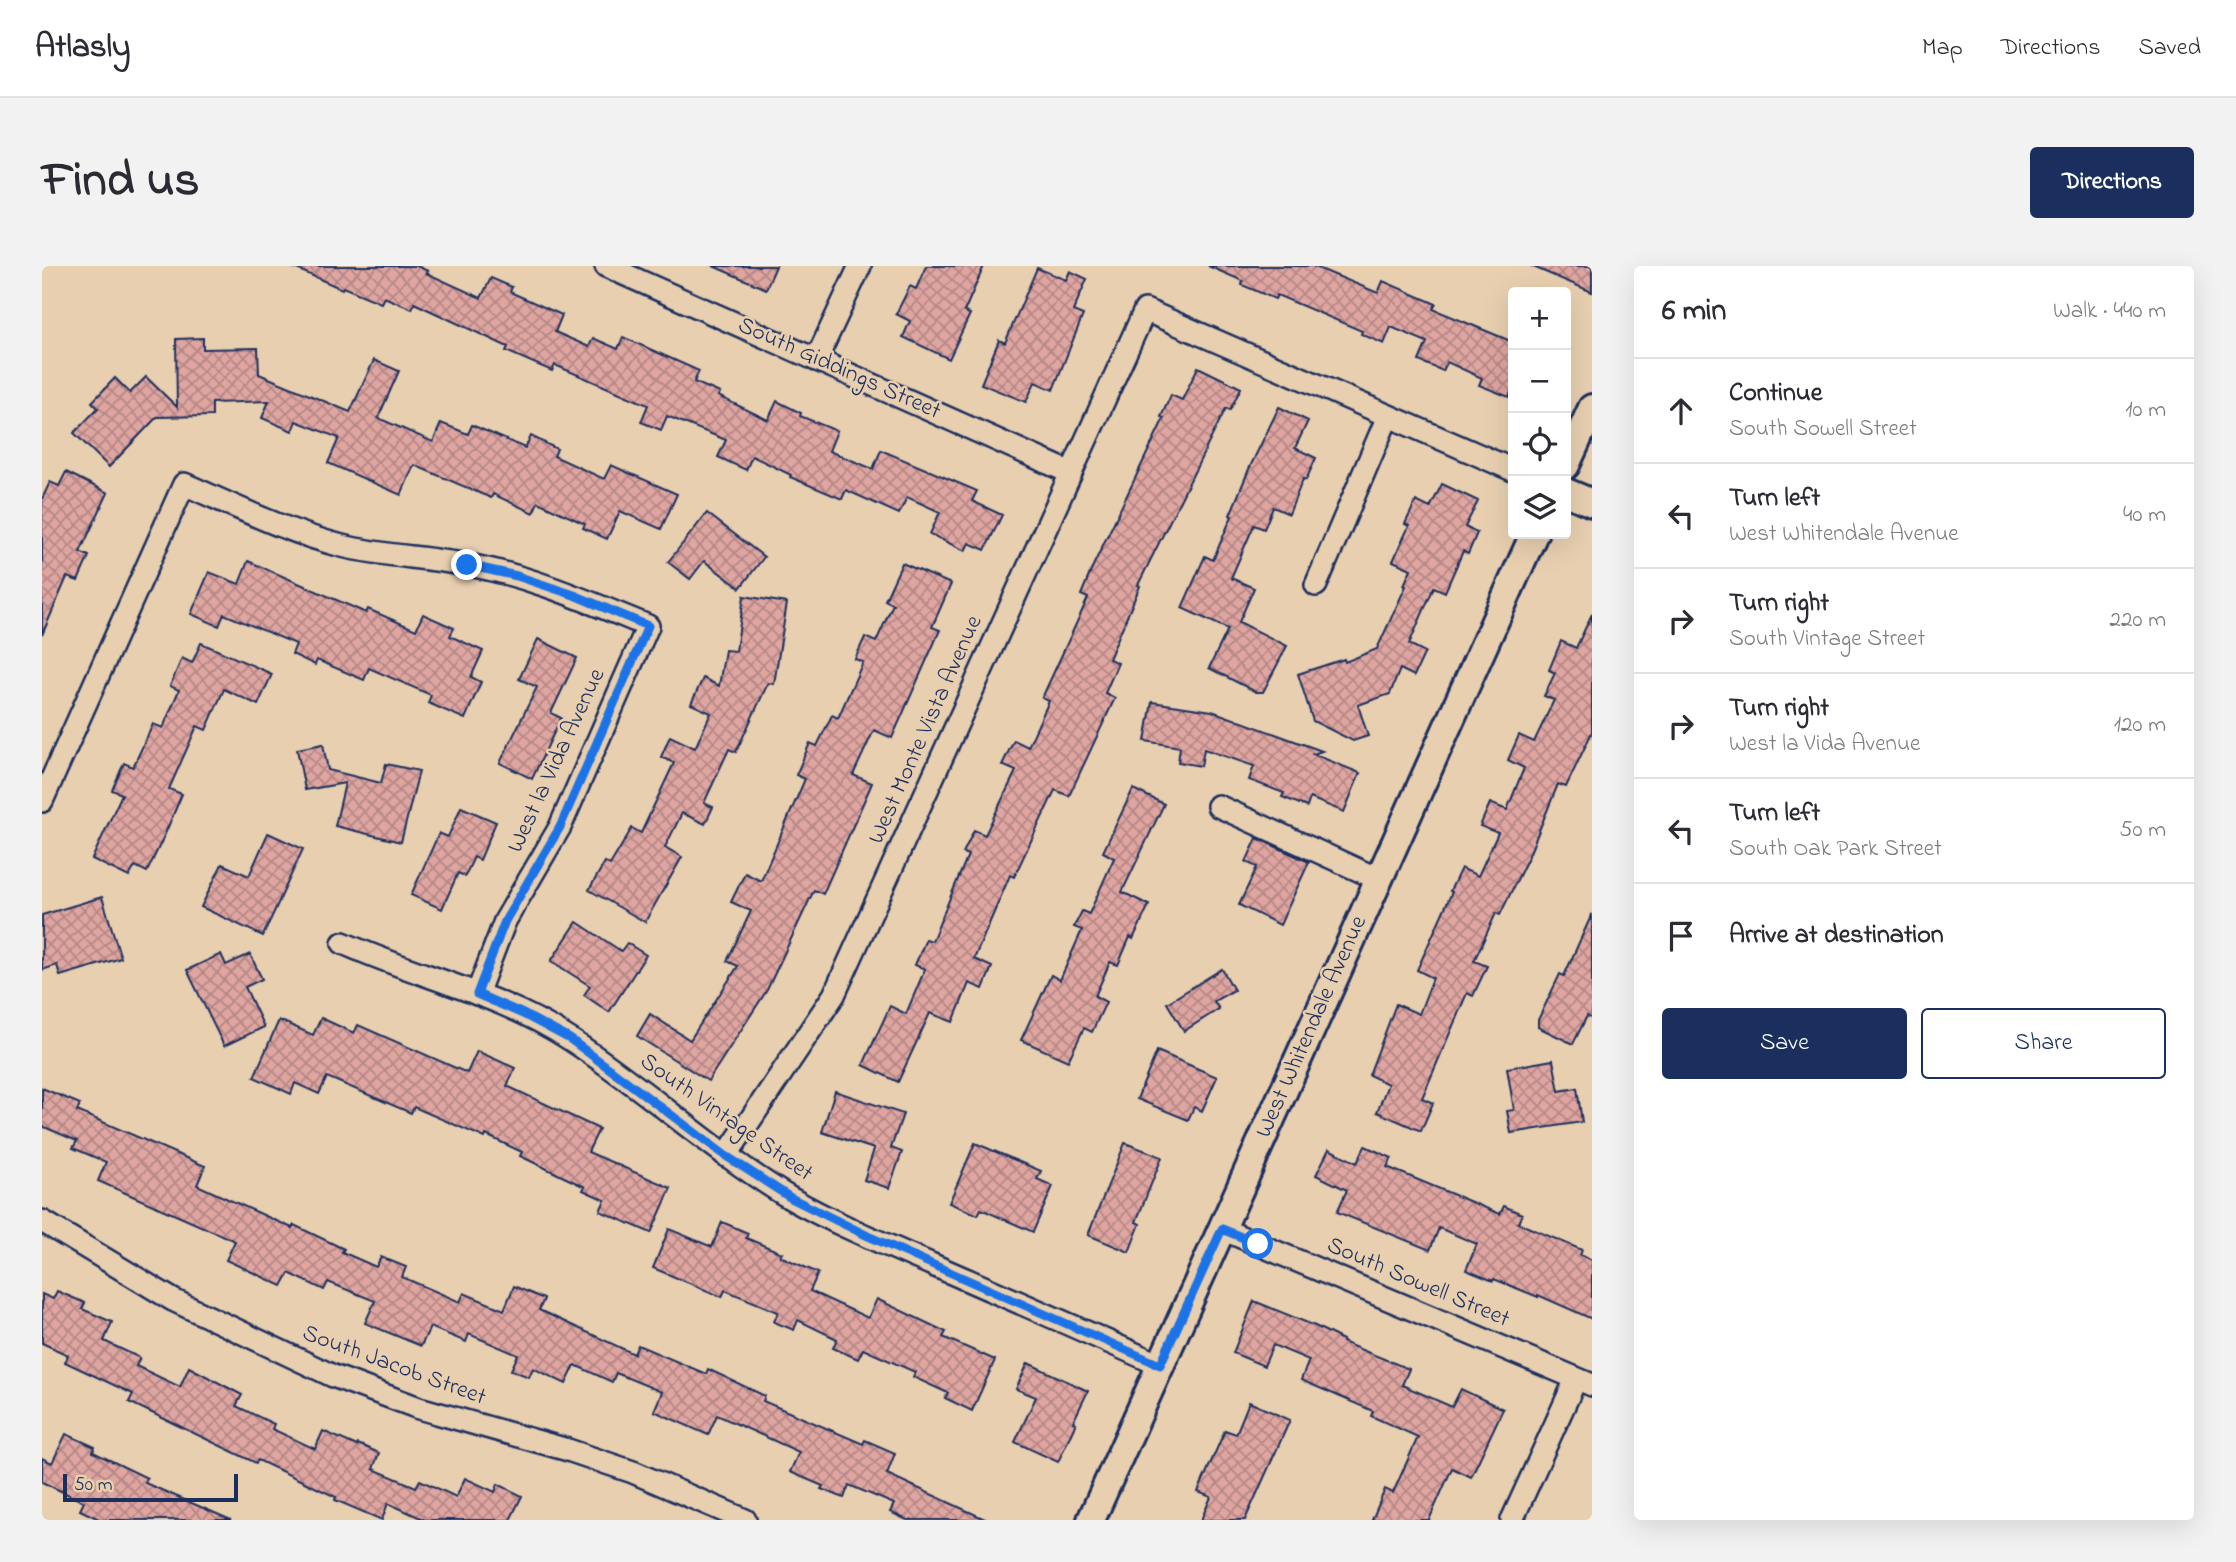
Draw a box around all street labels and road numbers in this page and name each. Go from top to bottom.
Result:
street label: South Giddings Street [732,308,946,430]
street label: West Monte Vista Avenue [860,610,992,850]
street label: West la Vida Avenue [499,663,615,859]
street label: West Whitendale Avenue [1247,910,1377,1144]
street label: South Vintage Street [632,1045,820,1191]
street label: South Sowell Street [1321,1229,1515,1337]
street label: South Jacob Street [297,1317,491,1415]

